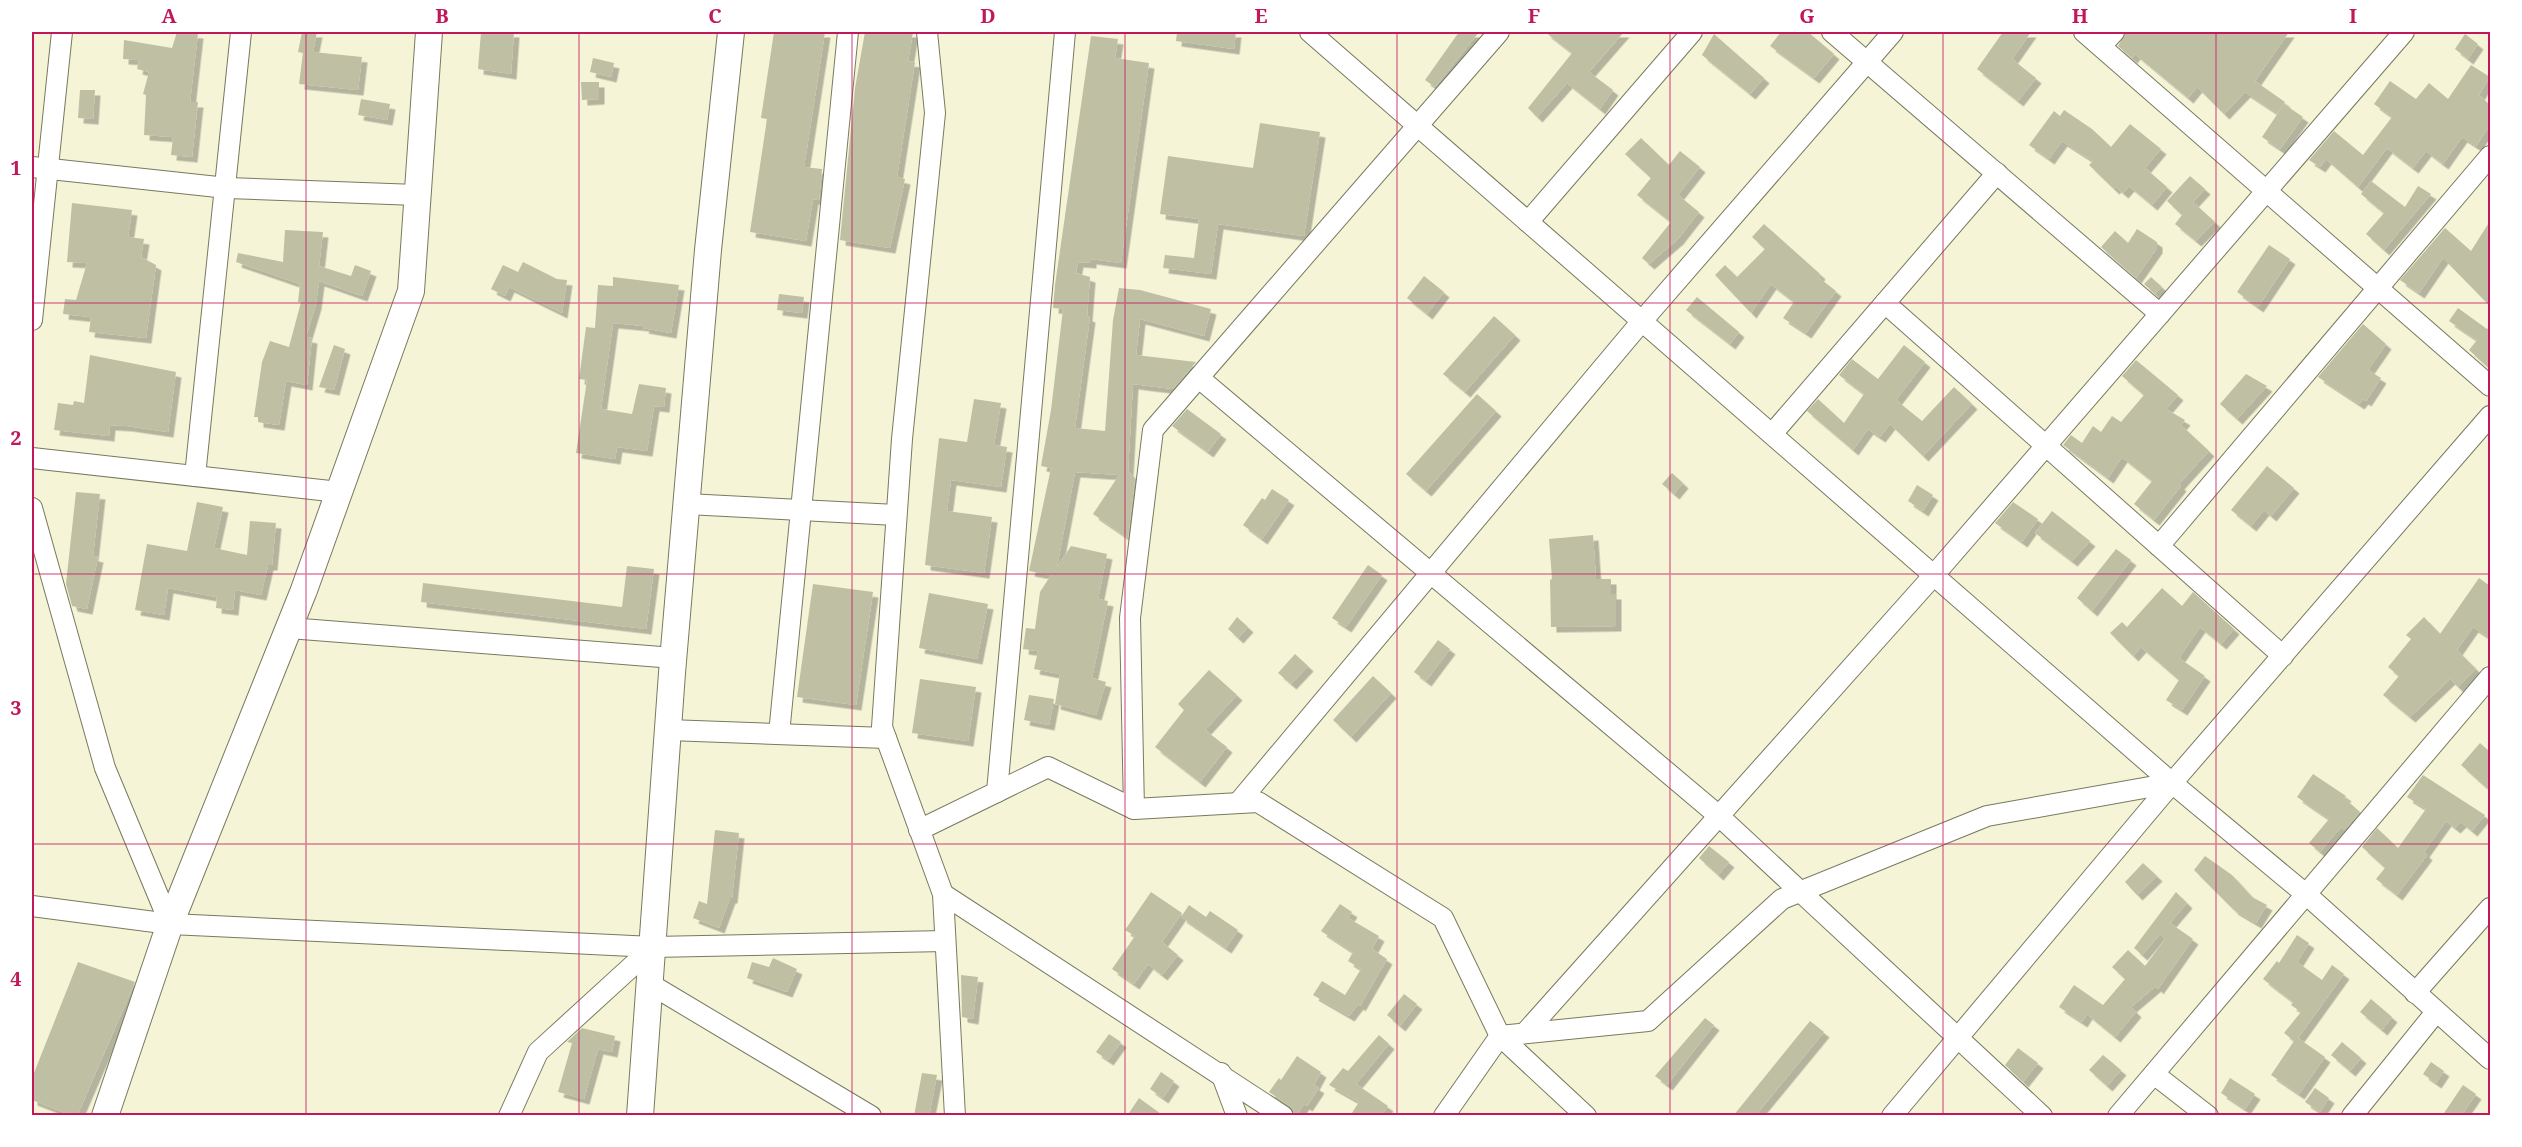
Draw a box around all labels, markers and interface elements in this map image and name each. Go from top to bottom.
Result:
text: A [161,2,177,29]
text: B [435,2,449,29]
text: C [708,2,722,29]
text: D [980,2,996,29]
text: E [1254,2,1268,29]
text: F [1528,2,1540,29]
text: G [1799,2,1815,29]
text: H [2072,2,2088,29]
text: I [2349,2,2357,29]
text: 1 [10,154,22,181]
text: 2 [10,424,22,451]
text: 3 [10,694,22,721]
text: 4 [10,965,22,992]

